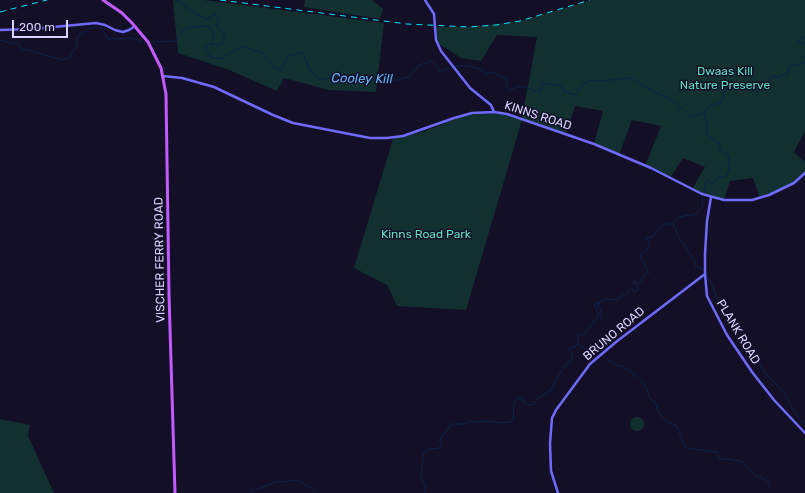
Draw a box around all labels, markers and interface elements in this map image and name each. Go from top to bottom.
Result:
scale bar [14,12,70,38]
text: 200 m [19,20,55,34]
park label: Dwaas Kill Nature Preserve [680,65,770,93]
water label: Cooley Kill [331,71,393,87]
street label: KINNS ROAD [503,98,573,134]
street label: VISCHER FERRY ROAD [152,197,168,323]
park label: Kinns Road Park [381,228,471,242]
street label: PLANK ROAD [713,297,763,367]
street label: BRUNO ROAD [580,304,648,364]

